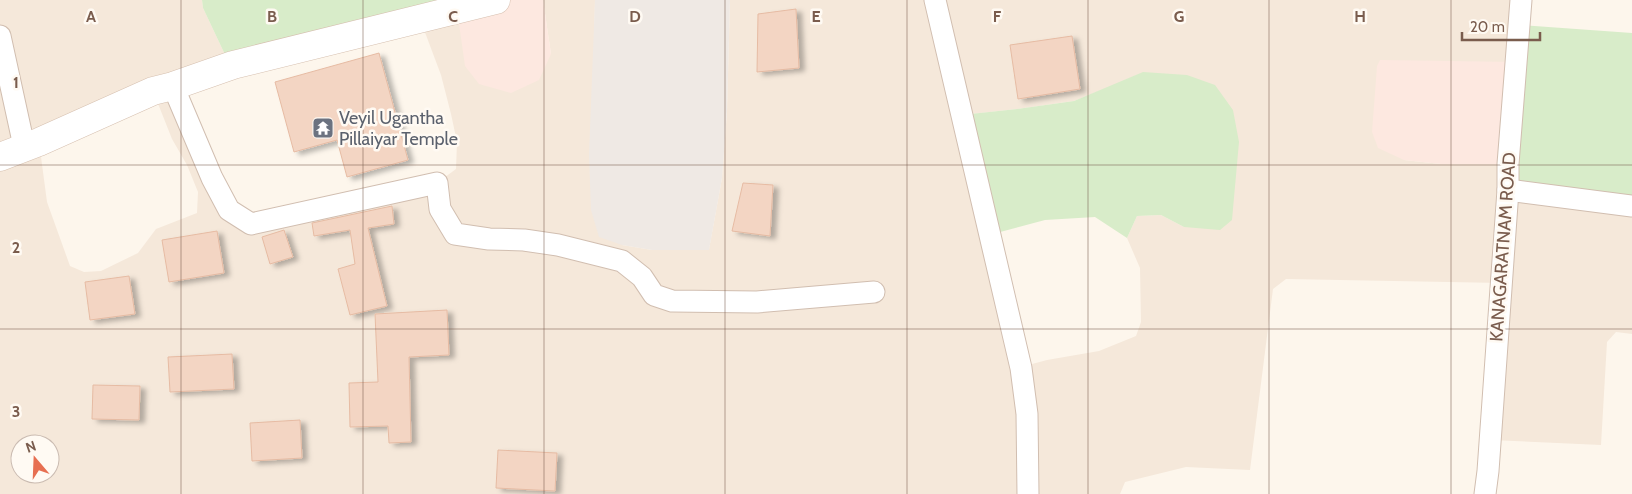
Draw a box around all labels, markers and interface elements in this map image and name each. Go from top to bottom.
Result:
text: A [86,7,96,26]
text: B [267,7,277,26]
text: C [448,7,458,26]
text: D [629,7,641,26]
text: E [811,7,821,26]
text: F [993,7,1002,26]
text: G [1174,7,1184,26]
text: H [1354,7,1366,26]
scale bar [1462,10,1540,42]
text: 20 m [1470,18,1505,36]
text: 1 [13,73,19,92]
place label: Veyil Ugantha Pillaiyar Temple [339,107,458,150]
temple icon: Veyil Ugantha Pillaiyar Temple [311,116,335,140]
street label: KANAGARATNAM ROAD [1485,152,1521,342]
text: 2 [12,238,20,257]
text: 3 [12,402,20,421]
north arrow [10,434,60,484]
text: N [23,437,38,457]

